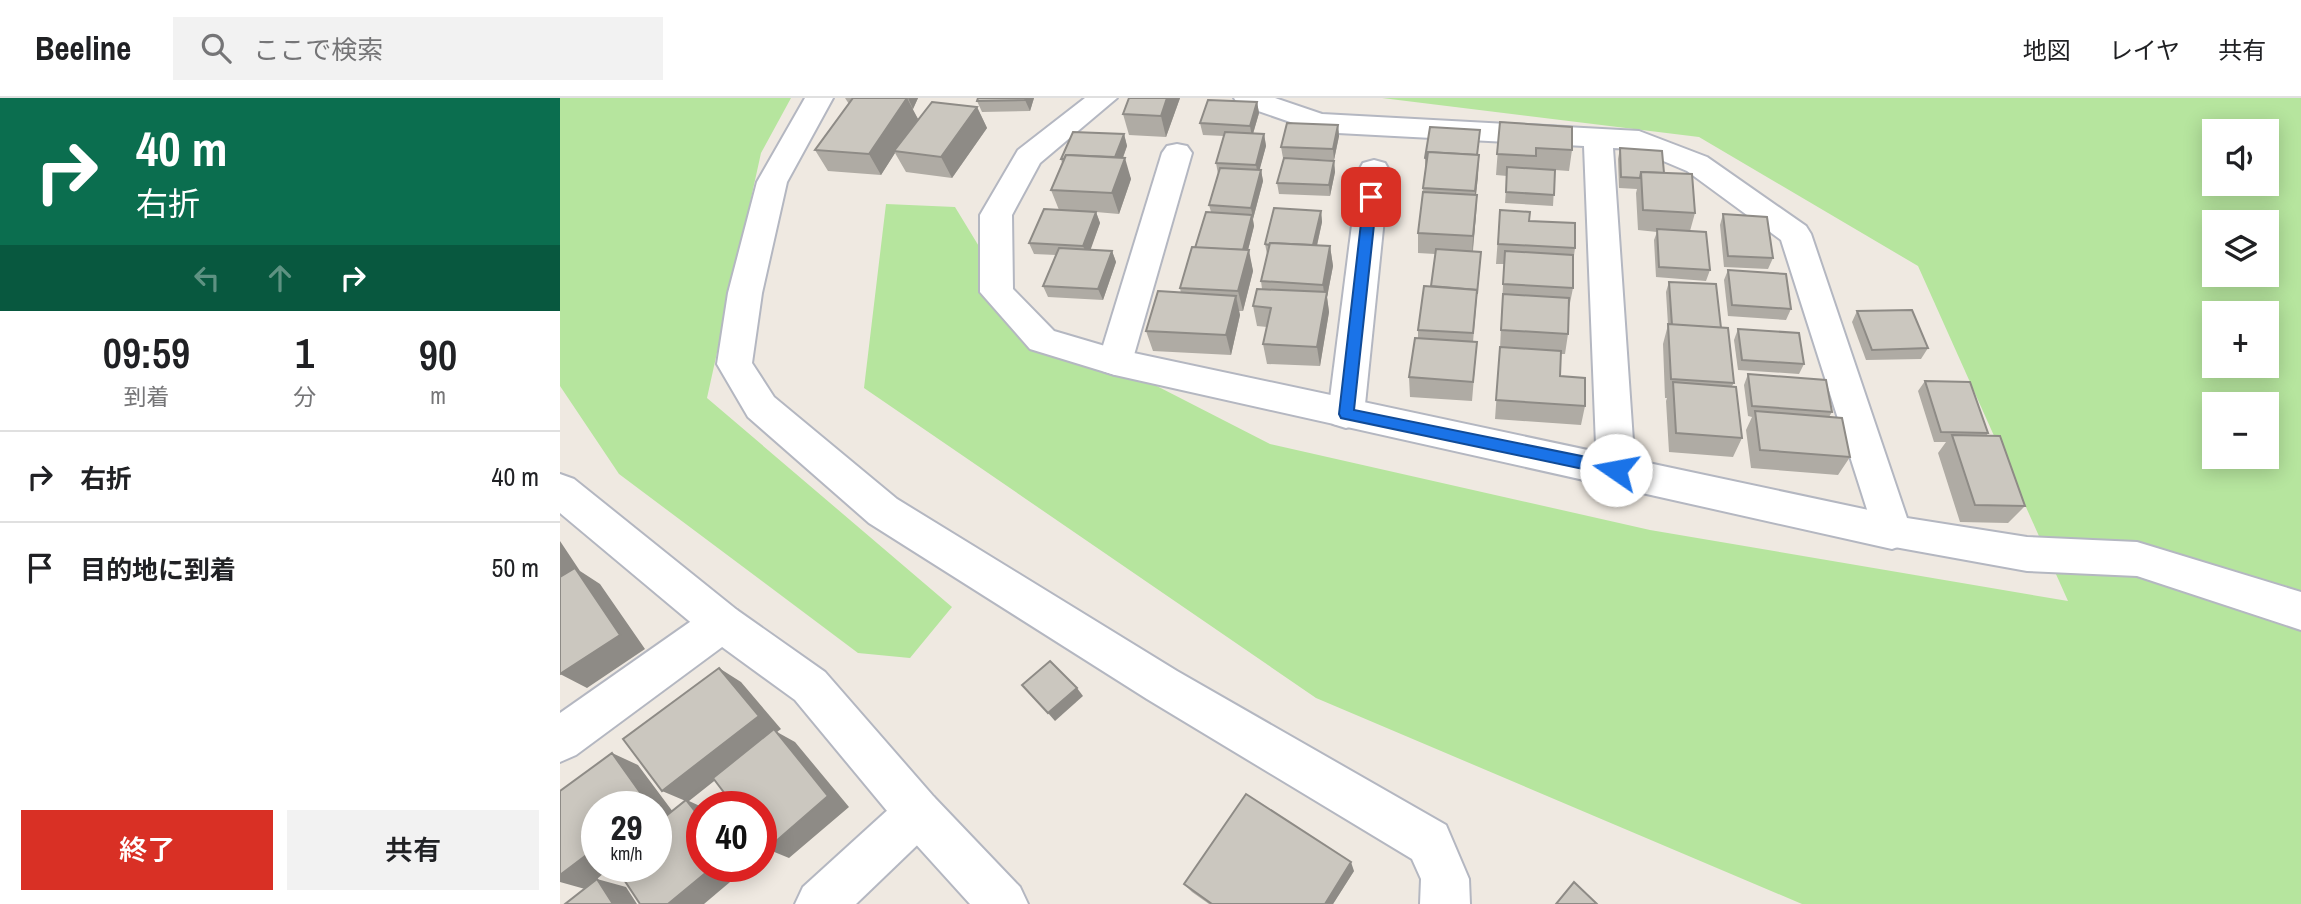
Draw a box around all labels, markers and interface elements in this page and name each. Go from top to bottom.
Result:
search box [173,17,663,80]
text: Beeline [35,26,131,70]
icon: search [197,29,235,67]
text: ここで検索 [253,32,383,67]
text: 地図 [2023,34,2071,66]
text: レイヤ [2109,34,2180,66]
text: 共有 [2218,34,2266,66]
text: 40 m [136,115,228,181]
map controls [2202,119,2279,469]
button: sound [2202,119,2279,196]
icon: right [21,126,112,217]
pin [1341,167,1401,227]
icon: arrive [1352,178,1390,216]
text: 右折 [136,182,200,225]
button: layers [2202,210,2279,287]
icon: left [188,259,226,297]
icon: ahead [261,259,299,297]
icon: right [334,259,372,297]
button: + [2202,301,2279,378]
text: 09:59 [103,325,190,381]
text: 1 [295,325,314,381]
text: 90 [419,327,457,383]
text: m [430,380,446,411]
text: 到着 [124,381,170,412]
text: 分 [293,381,316,412]
button: − [2202,392,2279,469]
position arrow [1579,433,1653,507]
icon: right [21,458,59,496]
text: 40 m [492,459,539,494]
text: 右折 [80,461,132,496]
icon: arrive [21,549,59,587]
text: 50 m [492,550,539,585]
text: 目的地に到着 [80,552,236,587]
speed limit sign: 40 [686,791,777,882]
text: 29 [611,804,642,851]
button: 終了 [21,810,273,890]
button: 共有 [287,810,539,890]
text: km/h [611,841,643,866]

